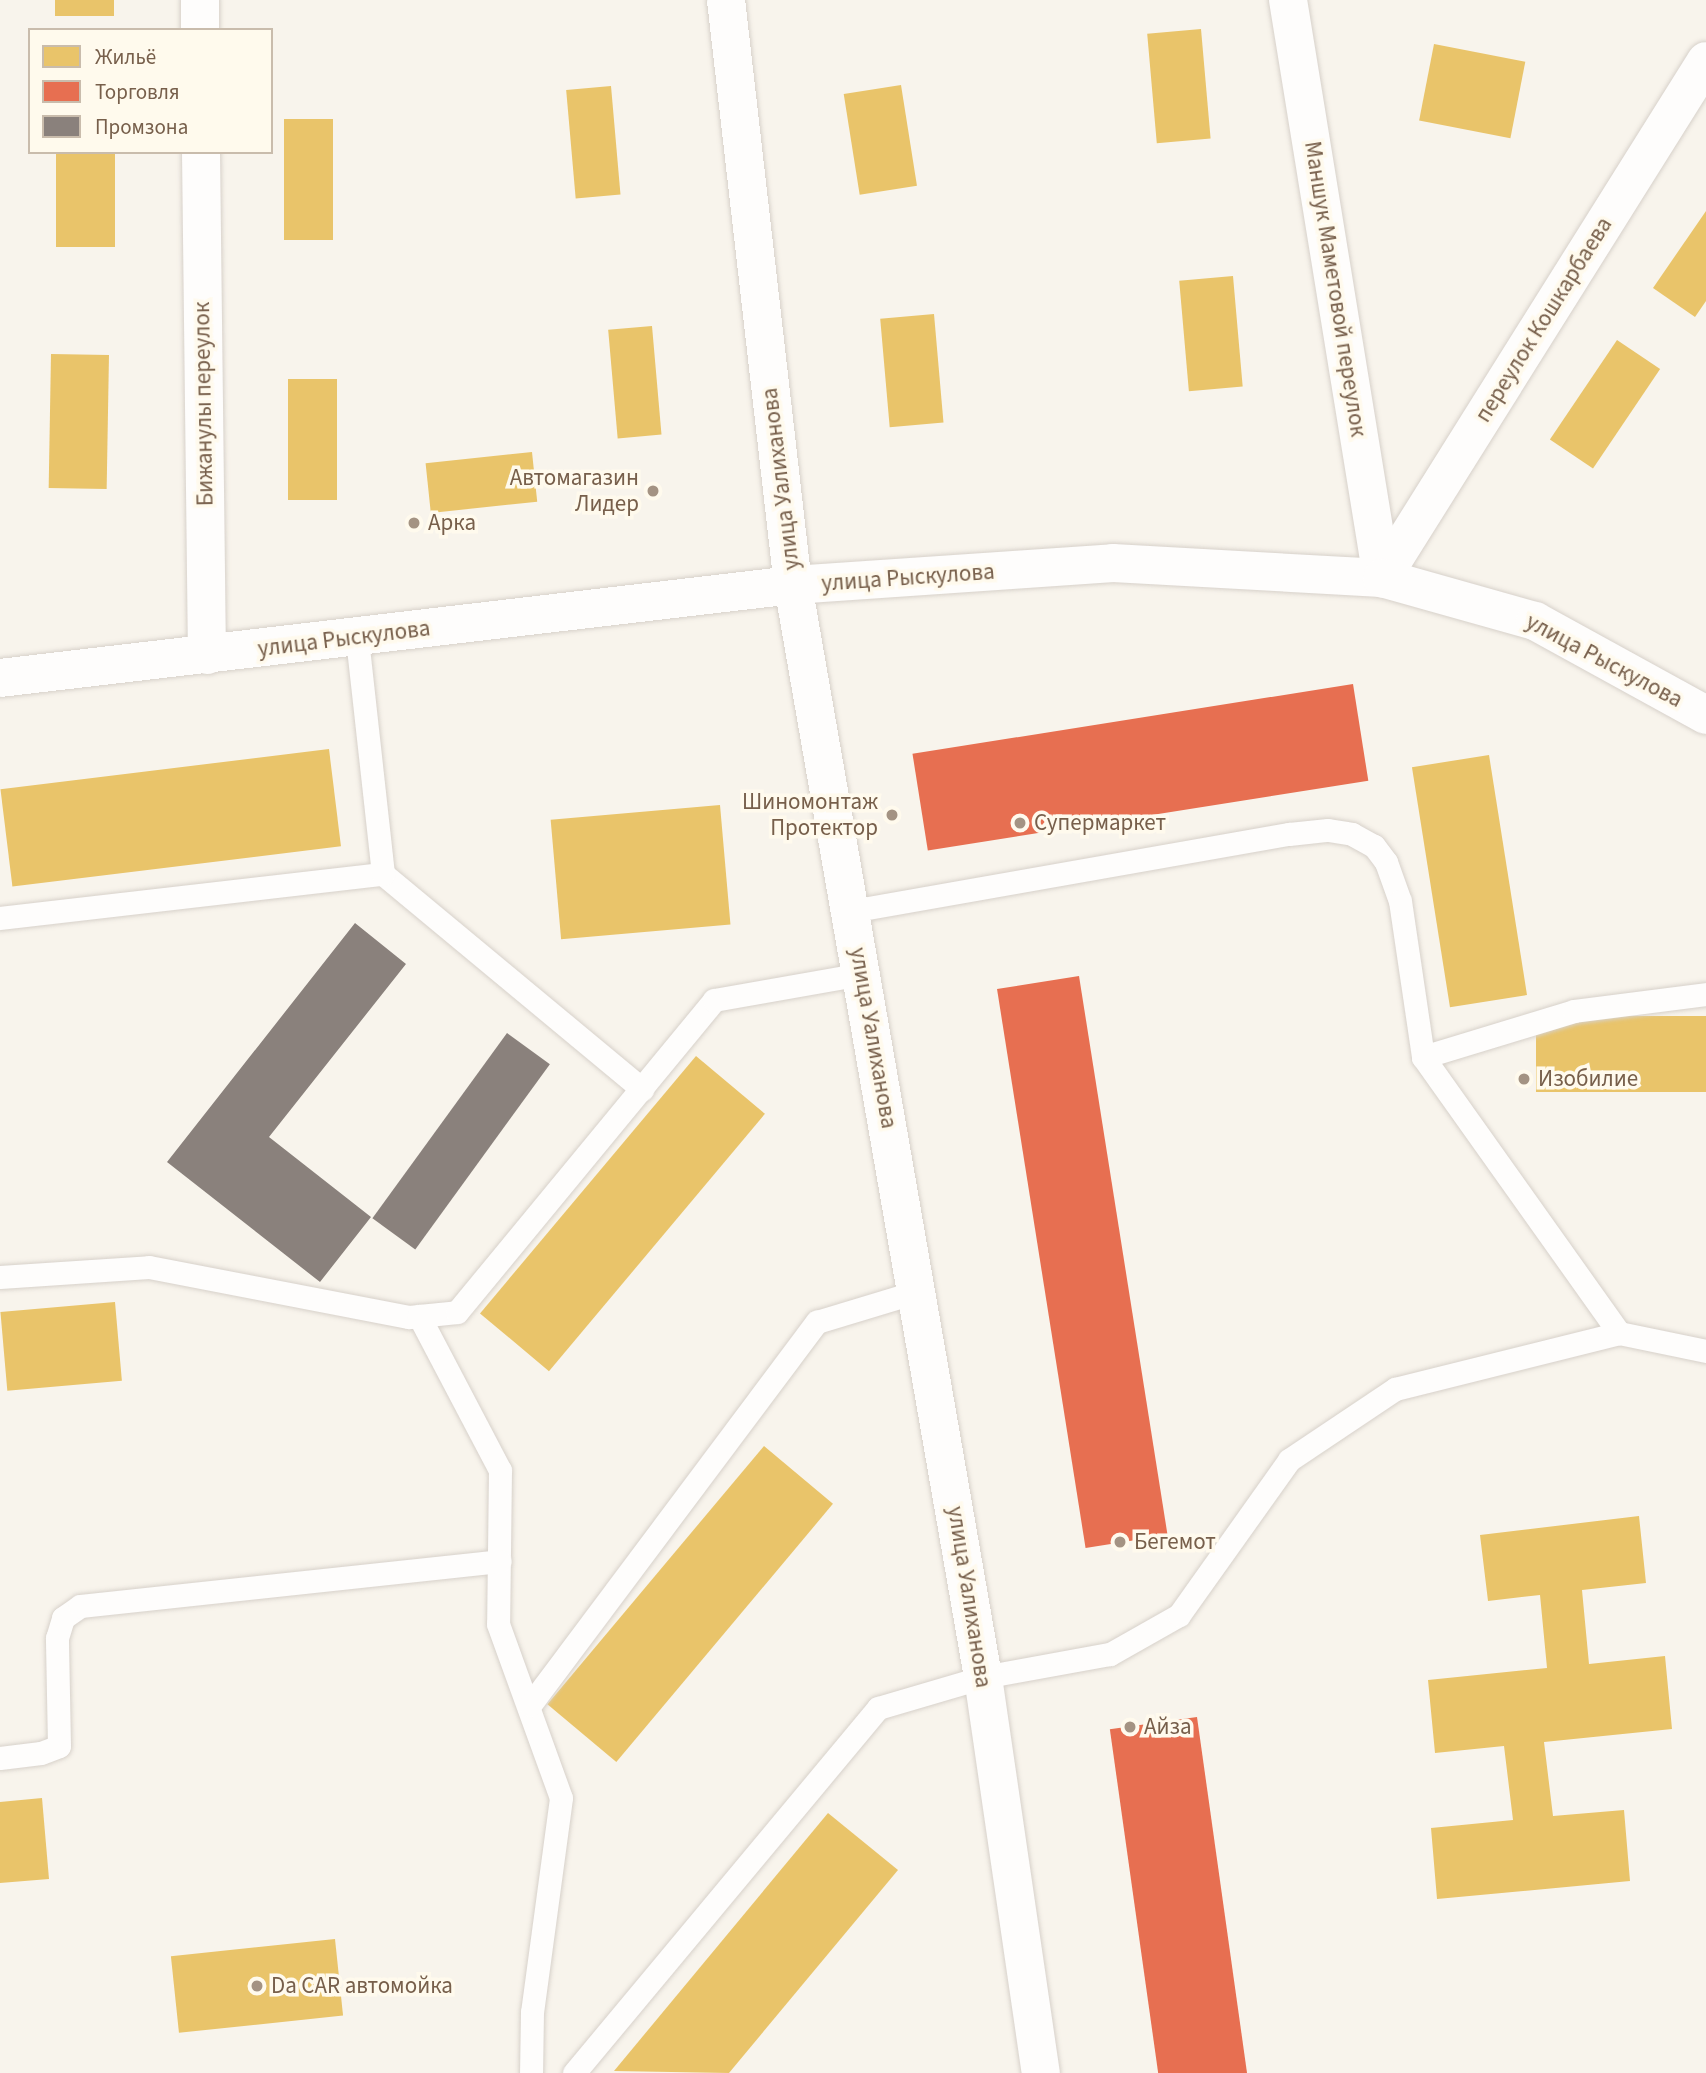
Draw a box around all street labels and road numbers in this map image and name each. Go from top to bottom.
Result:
street label: Маншук Маметовой переулок [1298,139,1372,439]
street label: переулок Кошкарбаева [1470,212,1618,428]
street label: Бижанулы переулок [188,302,220,506]
street label: улица Уалиханова [756,386,806,572]
street label: улица Рыскулова [821,558,995,598]
street label: улица Рыскулова [1521,608,1687,714]
street label: улица Рыскулова [256,615,432,663]
street label: улица Уалиханова [843,945,903,1131]
street label: улица Уалиханова [941,1504,997,1690]

